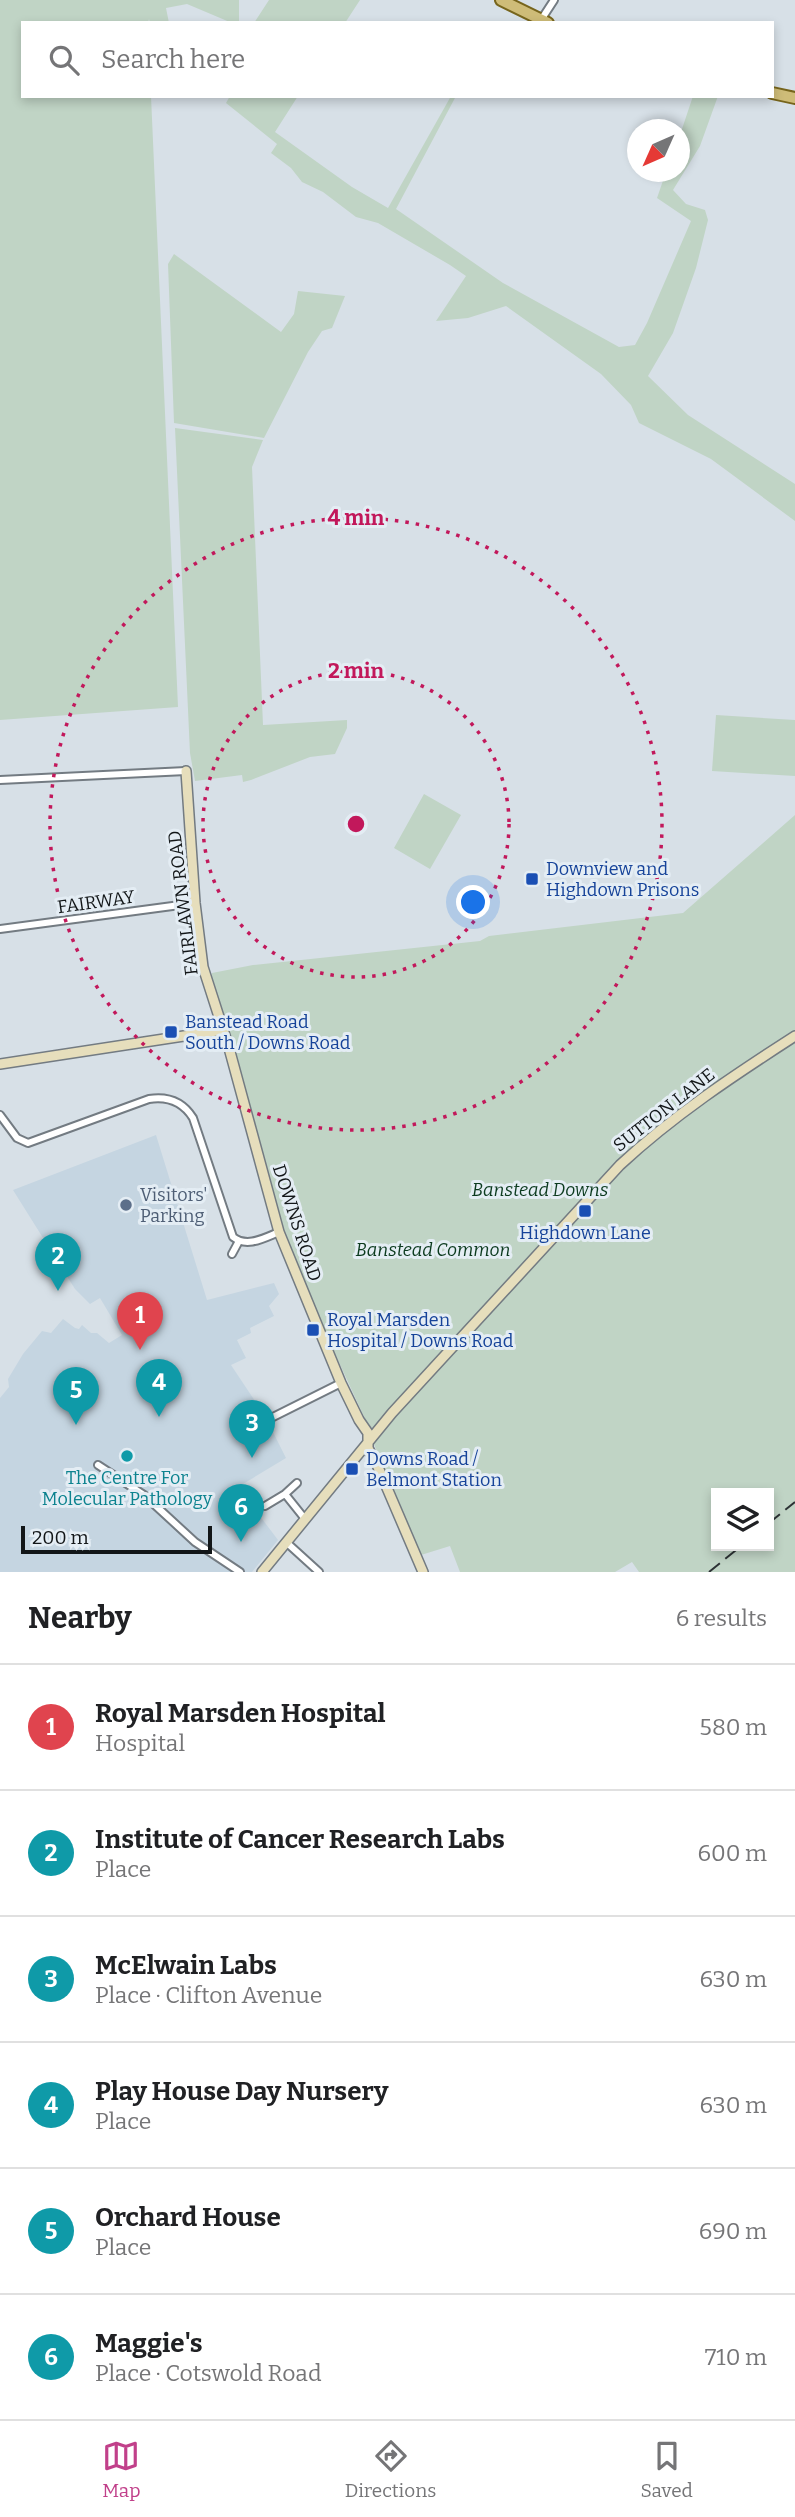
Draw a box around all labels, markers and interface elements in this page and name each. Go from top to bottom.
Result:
search box [21,21,774,98]
icon: search [45,41,83,79]
text: Search here [101,44,245,75]
north arrow [627,119,690,182]
text: 4 min [328,505,385,531]
text: 2 min [328,658,384,684]
centre of rings [344,812,368,836]
street label: FAIRLAWN ROAD [163,829,203,977]
place label: Downview and Highdown Prisons [546,858,699,901]
marker: Downview and Highdown Prisons [524,871,540,887]
your location [456,885,490,919]
street label: FAIRWAY [56,886,137,918]
place label: Banstead Road South / Downs Road [185,1011,351,1054]
marker: Banstead Road South / Downs Road [163,1024,179,1040]
street label: SUTTON LANE [609,1063,719,1157]
street label: DOWNS ROAD [268,1162,326,1284]
park label: Banstead Downs [472,1179,609,1201]
place label: Visitors' Parking [140,1184,207,1227]
marker: Visitors' Parking [118,1197,134,1213]
marker: Highdown Lane [577,1203,593,1219]
place label: Highdown Lane [519,1222,651,1244]
pin: 2 [35,1233,81,1291]
park label: Banstead Common [356,1239,510,1261]
pin: 1 [117,1292,163,1350]
place label: Royal Marsden Hospital / Downs Road [327,1309,514,1352]
marker: Royal Marsden Hospital / Downs Road [305,1322,321,1338]
pin: 4 [136,1359,182,1417]
pin: 5 [53,1367,99,1425]
pin: 3 [229,1400,275,1458]
marker: The Centre For Molecular Pathology [119,1448,135,1464]
place label: Downs Road / Belmont Station [366,1448,502,1491]
marker: Downs Road / Belmont Station [344,1461,360,1477]
place label: The Centre For Molecular Pathology [42,1467,213,1510]
pin: 6 [218,1484,264,1542]
map controls [711,1488,774,1551]
button: layers [711,1488,774,1551]
scale bar [21,1523,212,1555]
text: 200 m [32,1526,89,1549]
text: Nearby [28,1600,132,1636]
text: 6 results [676,1604,767,1632]
text: Royal Marsden Hospital [95,1698,386,1729]
text: 1 [46,1713,56,1741]
text: 580 m [700,1713,767,1741]
text: Hospital [95,1729,185,1757]
text: Institute of Cancer Research Labs [95,1824,505,1855]
text: 2 [45,1839,57,1867]
text: 600 m [697,1839,767,1867]
text: Place [95,1855,151,1883]
text: McElwain Labs [95,1950,277,1981]
text: 3 [44,1965,58,1993]
text: 630 m [699,1965,767,1993]
text: Place · Clifton Avenue [95,1981,322,2009]
text: Play House Day Nursery [95,2076,389,2107]
text: 4 [44,2091,58,2119]
text: 630 m [699,2091,767,2119]
text: Place [95,2107,151,2135]
text: Orchard House [95,2202,281,2233]
text: 5 [45,2217,57,2245]
text: 690 m [699,2217,767,2245]
text: Place [95,2233,151,2261]
text: Maggie's [95,2328,203,2359]
text: 6 [44,2343,58,2371]
text: 710 m [705,2343,767,2371]
text: Place · Cotswold Road [95,2359,322,2387]
tab: Map [102,2437,141,2502]
tab: Directions [345,2437,436,2502]
tab: Saved [641,2437,693,2502]

